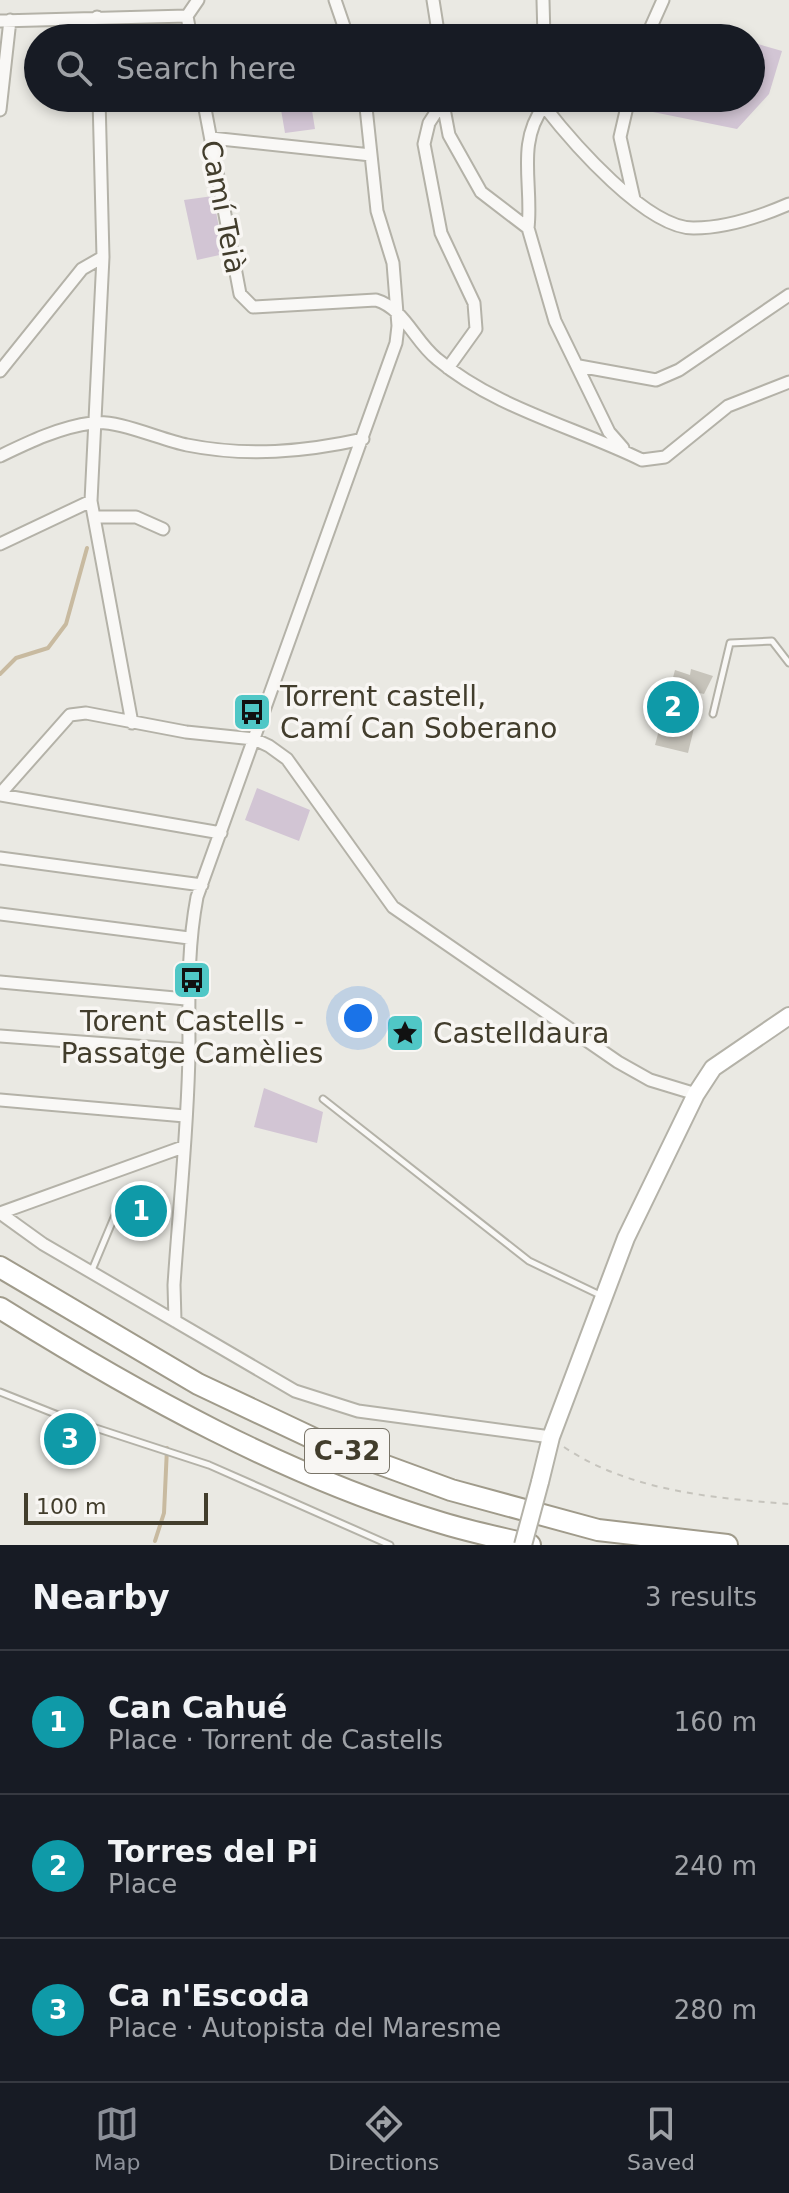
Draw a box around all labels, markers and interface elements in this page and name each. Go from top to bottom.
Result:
search box [24,24,765,112]
icon: search [52,46,96,90]
text: Search here [116,51,296,86]
street label: Camí Teià [194,137,252,277]
pin: 2 [647,677,699,737]
place label: Torrent castell, Camí Can Soberano [279,680,557,745]
bus stop icon: Torrent castell, Camí Can Soberano [231,691,273,733]
bus stop icon: Torent Castells - Passatge Camèlies [171,959,213,1001]
your location [338,998,378,1038]
place label: Torent Castells - Passatge Camèlies [61,1005,323,1070]
place icon: Castelldaura [384,1012,426,1054]
place label: Castelldaura [433,1017,609,1050]
pin: 1 [115,1181,167,1241]
pin: 3 [44,1409,96,1469]
road number: C-32 [305,1429,389,1473]
scale bar [24,1489,208,1525]
text: 100 m [36,1494,106,1519]
text: Nearby [32,1577,170,1617]
text: 3 results [645,1582,757,1612]
text: Can Cahué [108,1690,287,1725]
text: 1 [49,1707,67,1737]
text: 160 m [674,1707,757,1737]
text: Place · Torrent de Castells [108,1725,443,1755]
text: Torres del Pi [108,1834,318,1869]
text: 2 [49,1851,67,1881]
text: 240 m [674,1851,757,1881]
text: Place [108,1869,177,1899]
text: Ca n'Escoda [108,1978,310,2013]
text: 3 [49,1995,67,2025]
text: 280 m [674,1995,757,2025]
text: Place · Autopista del Maresme [108,2013,501,2043]
tab: Map [94,2102,140,2175]
tab: Directions [328,2102,439,2175]
tab: Saved [627,2102,695,2175]

